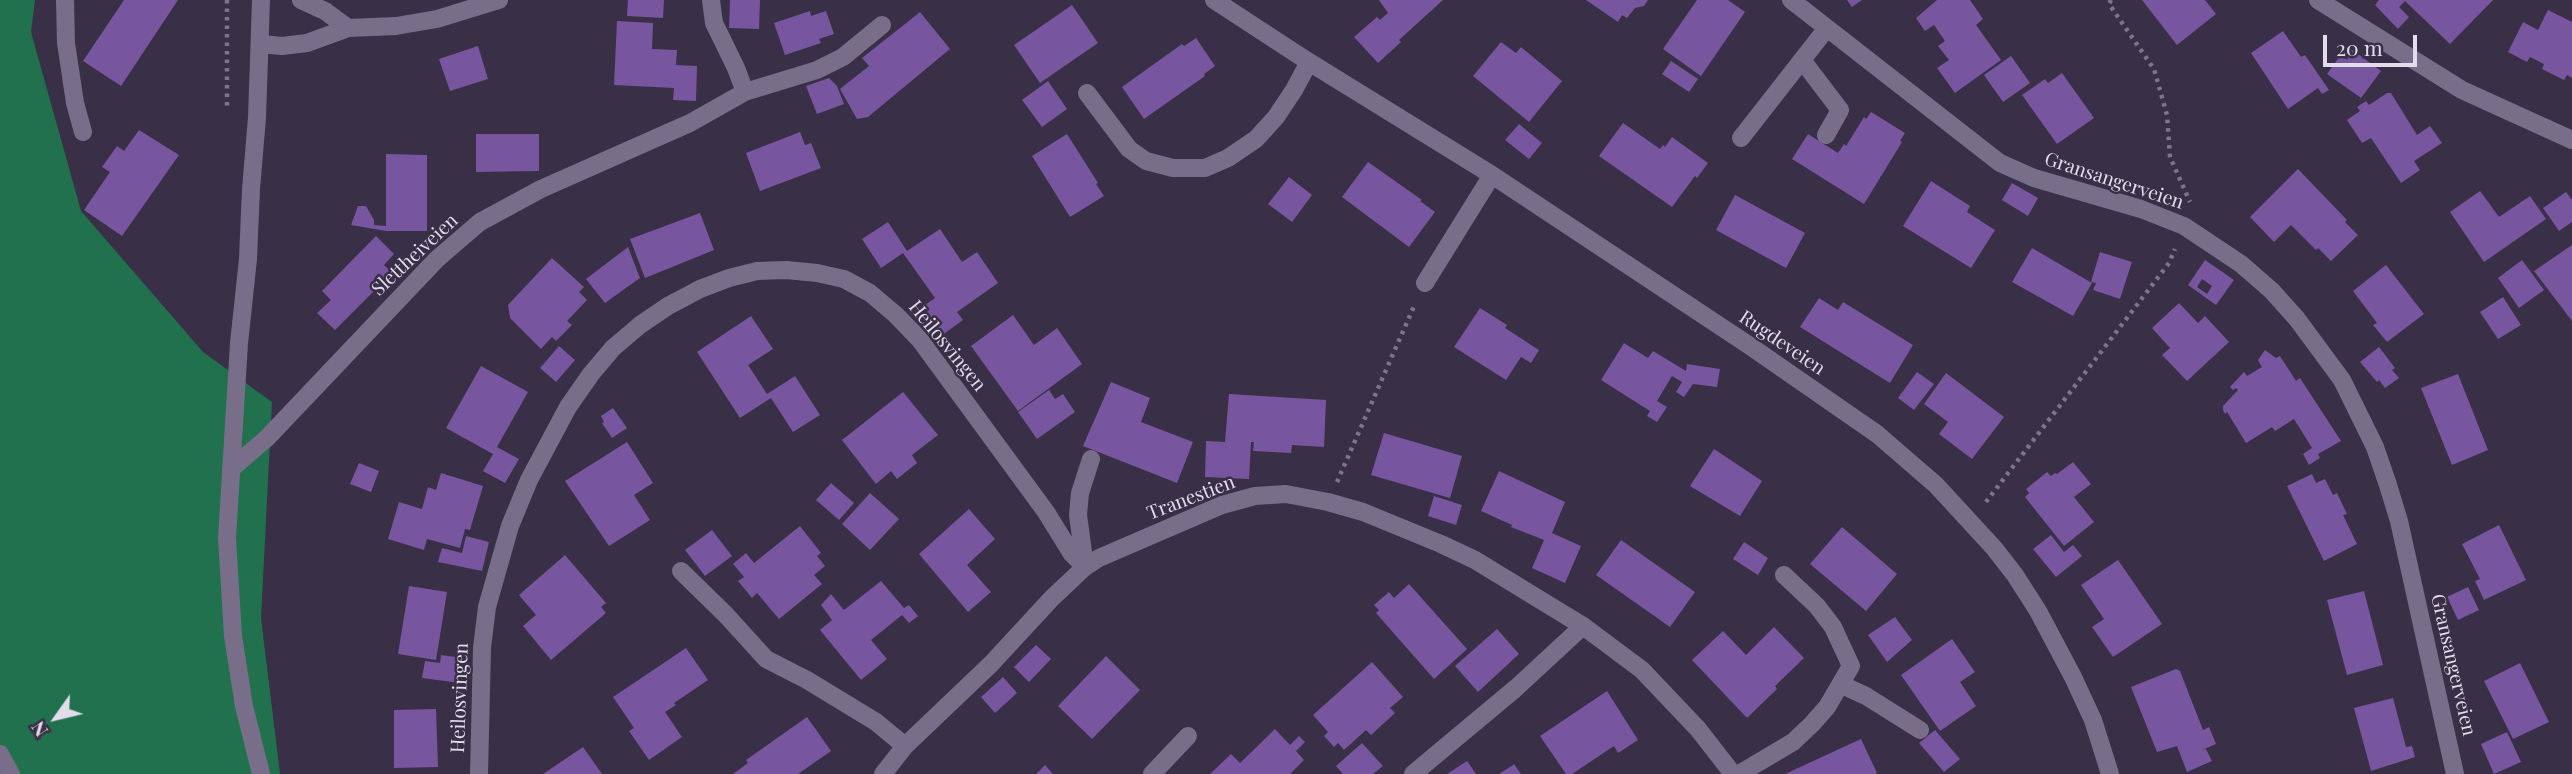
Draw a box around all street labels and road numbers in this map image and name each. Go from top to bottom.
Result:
street label: Gransangerveien [2042,148,2186,214]
street label: Slettheiveien [367,209,463,301]
street label: Heilosvingen [903,296,991,396]
street label: Rugdeveien [1735,306,1829,380]
street label: Tranestien [1144,471,1238,525]
street label: Gransangerveien [2426,592,2480,738]
street label: Heilosvingen [447,643,473,753]

